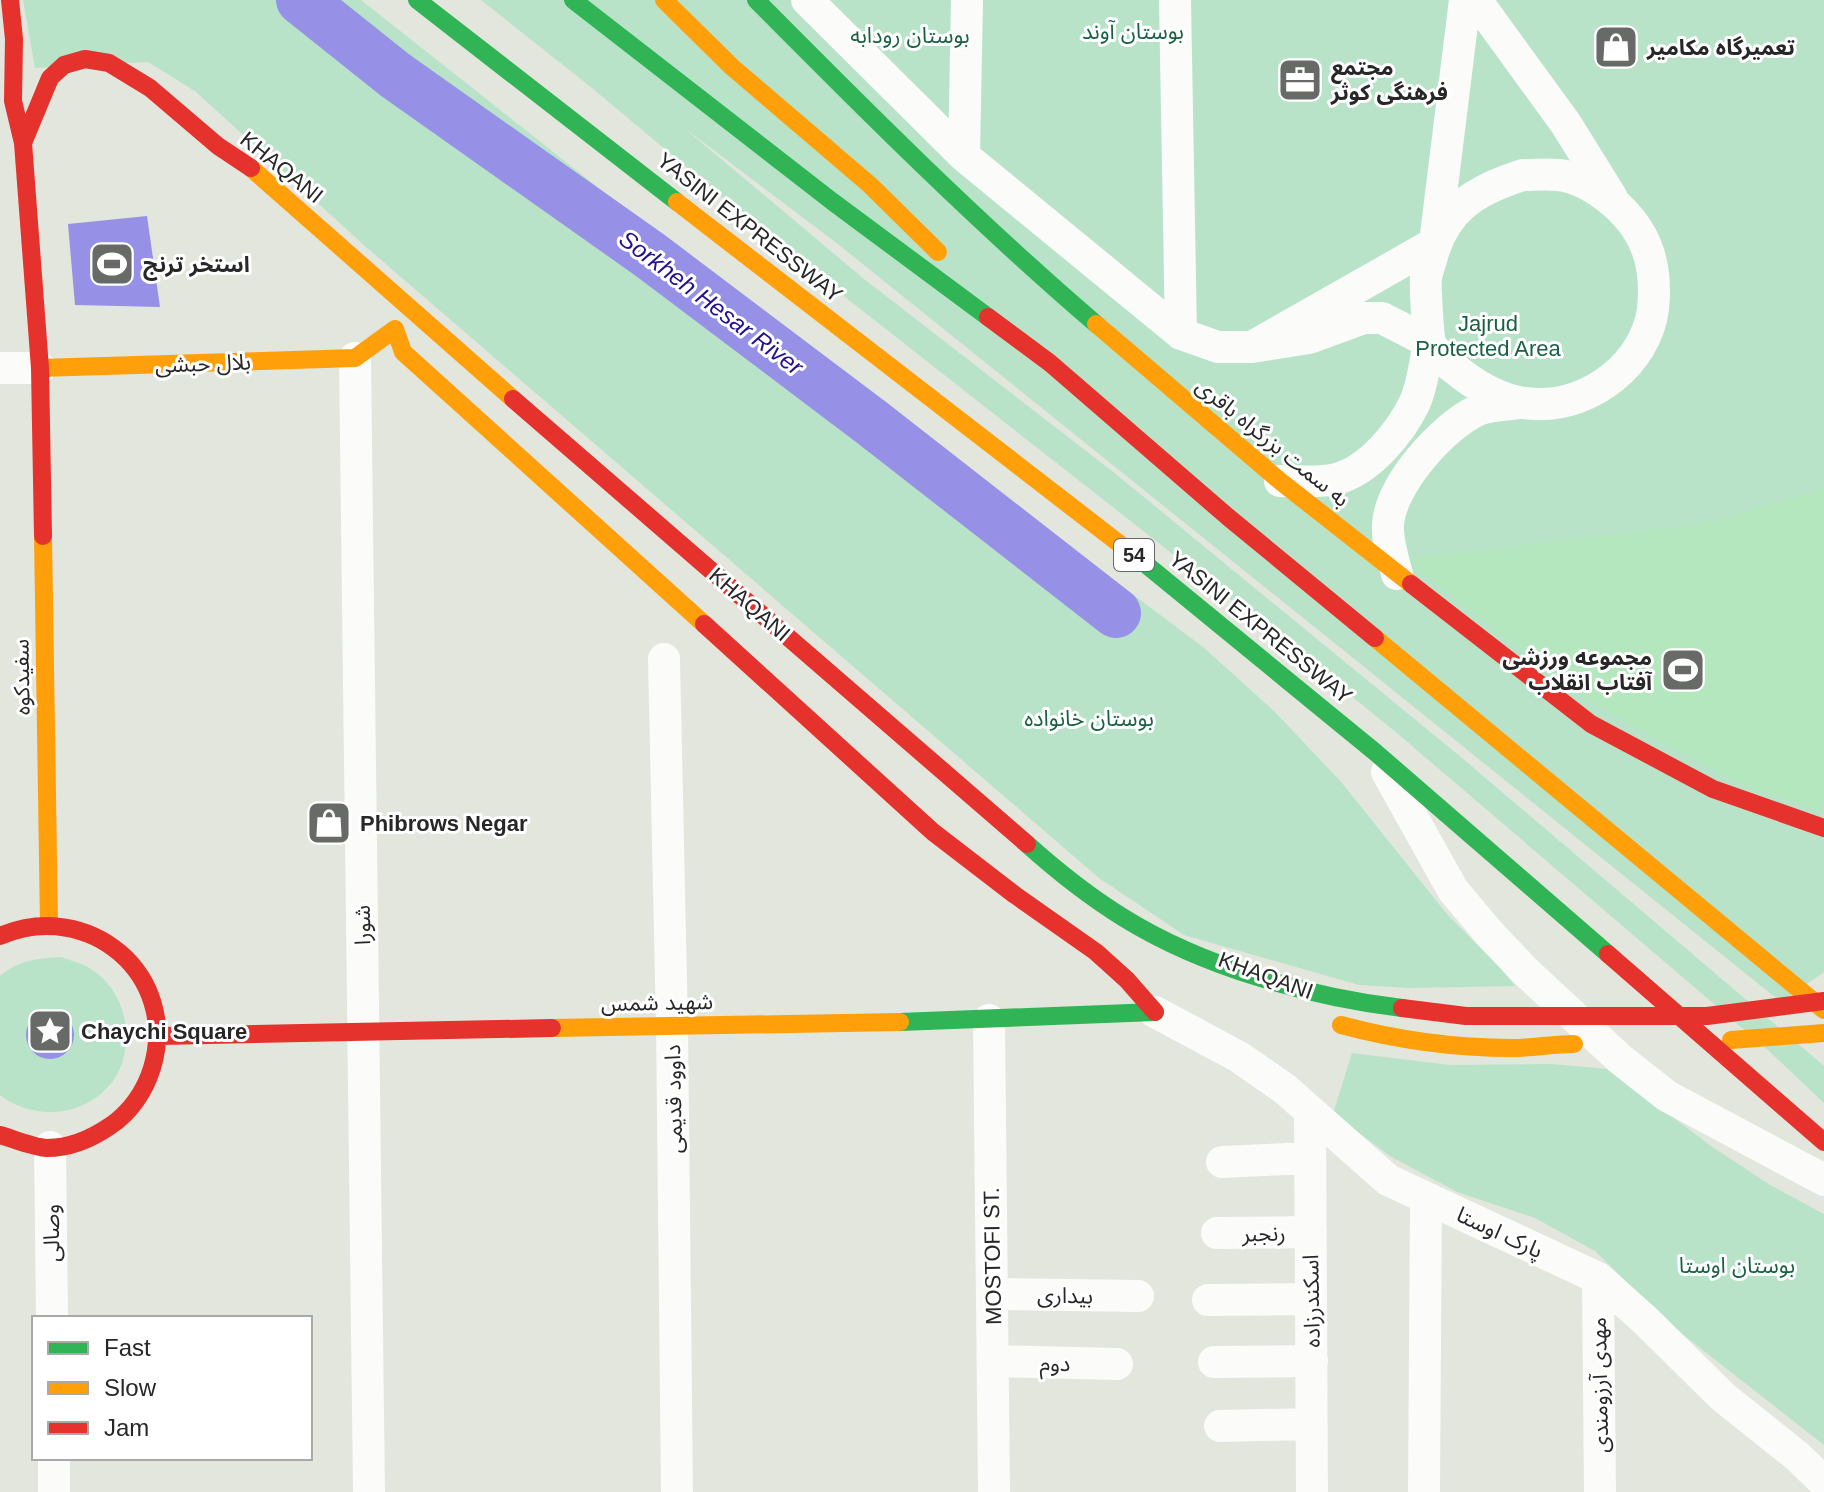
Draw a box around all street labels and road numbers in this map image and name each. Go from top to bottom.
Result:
street label: KHAQANI [235,127,328,208]
street label: YASINI EXPRESSWAY [652,147,848,308]
street label: بلال حبشی [155,349,251,378]
street label: به سمت بزرگراه باقری [1190,373,1354,513]
road number: 54 [1114,539,1154,571]
street label: YASINI EXPRESSWAY [1164,546,1357,709]
street label: KHAQANI [704,562,795,646]
street label: سفیدکوه [8,639,35,715]
street label: شورا [350,905,376,945]
street label: KHAQANI [1215,947,1317,1004]
street label: شهید شمس [601,989,713,1016]
street label: داوود قدیمی [660,1044,687,1154]
street label: MOSTOFI ST. [979,1187,1006,1325]
street label: پارک اوستا [1452,1202,1547,1265]
street label: وصالی [38,1204,65,1262]
street label: رنجبر [1241,1221,1286,1247]
street label: اسکندرزاده [1298,1254,1326,1348]
street label: بیداری [1037,1283,1093,1309]
street label: مهدی آرزومندی [1586,1317,1614,1453]
street label: دوم [1039,1351,1071,1380]

